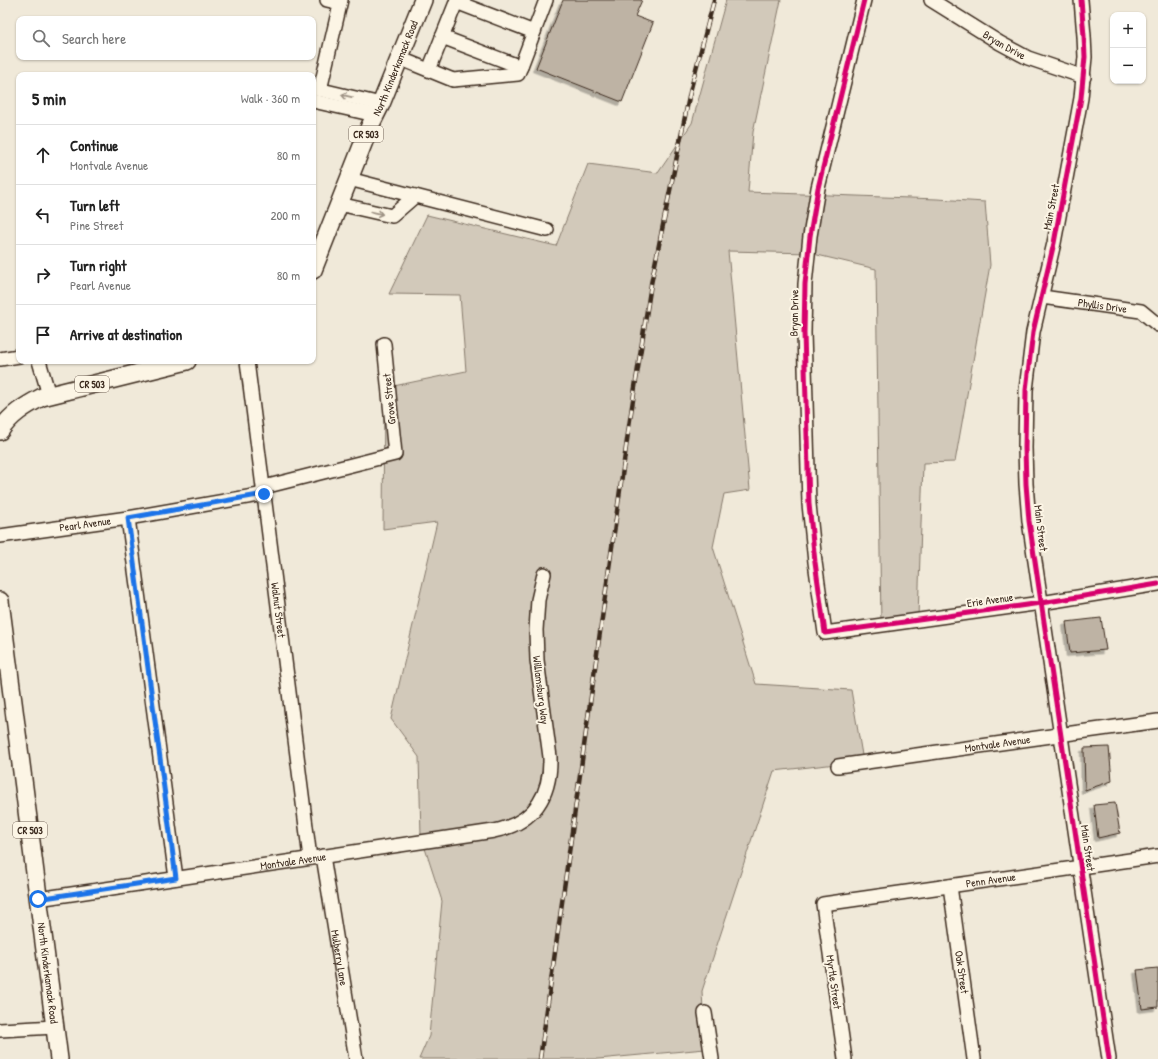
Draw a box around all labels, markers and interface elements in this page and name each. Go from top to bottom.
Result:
map controls [1110,12,1146,84]
button: + [1110,12,1146,48]
search box [16,16,316,60]
street label: North Kinderkamack Road [369,18,421,118]
icon: search [30,27,52,49]
street label: Bryan Drive [980,27,1029,63]
text: Search here [62,28,126,49]
button: − [1110,48,1146,84]
text: 5 min [32,87,66,110]
text: Walk · 360 m [241,89,300,107]
one-way arrow [341,91,354,99]
road number: CR 503 [349,126,383,142]
text: Continue [70,135,118,156]
icon: ahead [32,144,54,166]
text: 80 m [277,146,300,164]
text: Montvale Avenue [70,156,148,174]
street label: Main Street [1040,183,1062,231]
text: Turn left [70,195,120,216]
icon: left [32,204,54,226]
text: 200 m [270,206,300,224]
one-way arrow [370,209,383,217]
text: Pine Street [70,216,123,234]
text: Turn right [70,255,126,276]
icon: right [32,264,54,286]
text: 80 m [277,266,300,284]
text: Pearl Avenue [70,276,131,294]
street label: Bryan Drive [787,289,801,337]
street label: Phyllis Drive [1077,295,1128,316]
icon: arrive [32,324,54,346]
text: Arrive at destination [70,324,182,345]
street label: Grove Street [379,373,399,425]
road number: CR 503 [75,376,109,392]
route end [255,485,273,503]
street label: Main Street [1031,504,1051,552]
street label: Pearl Avenue [59,513,112,535]
street label: Walnut Street [268,582,289,639]
street label: Erie Avenue [966,590,1015,610]
street label: Williamsburg Way [530,655,552,725]
street label: Montvale Avenue [964,732,1032,755]
road number: CR 503 [13,822,47,838]
street label: Main Street [1078,824,1098,872]
street label: Montvale Avenue [259,849,328,873]
street label: Penn Avenue [965,869,1017,890]
route start [29,890,47,908]
street label: North Kinderkamack Road [34,922,61,1025]
street label: Mulberry Lane [328,929,351,987]
street label: Oak Street [952,950,972,995]
street label: Myrtle Street [823,954,845,1010]

